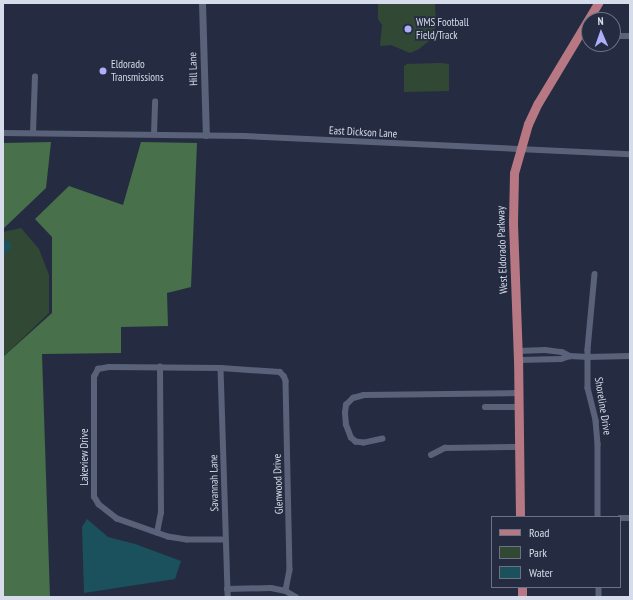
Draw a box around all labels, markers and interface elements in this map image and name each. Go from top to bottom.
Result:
north arrow [581,12,621,52]
text: N [597,14,604,28]
place label: WMS Football Field/Track [416,16,469,42]
marker: WMS Football Field/Track [403,24,413,34]
street label: Hill Lane [186,52,200,86]
place label: Eldorado Transmissions [111,58,164,84]
marker: Eldorado Transmissions [98,66,108,76]
street label: East Dickson Lane [329,124,397,140]
street label: West Eldorado Parkway [494,206,510,294]
street label: Shoreline Drive [592,376,614,436]
street label: Lakeview Drive [77,428,91,486]
street label: Savannah Lane [207,454,221,512]
street label: Glenwood Drive [270,454,286,514]
legend [491,516,621,588]
text: Road [529,525,549,540]
text: Park [529,545,547,560]
text: Water [529,565,553,580]

